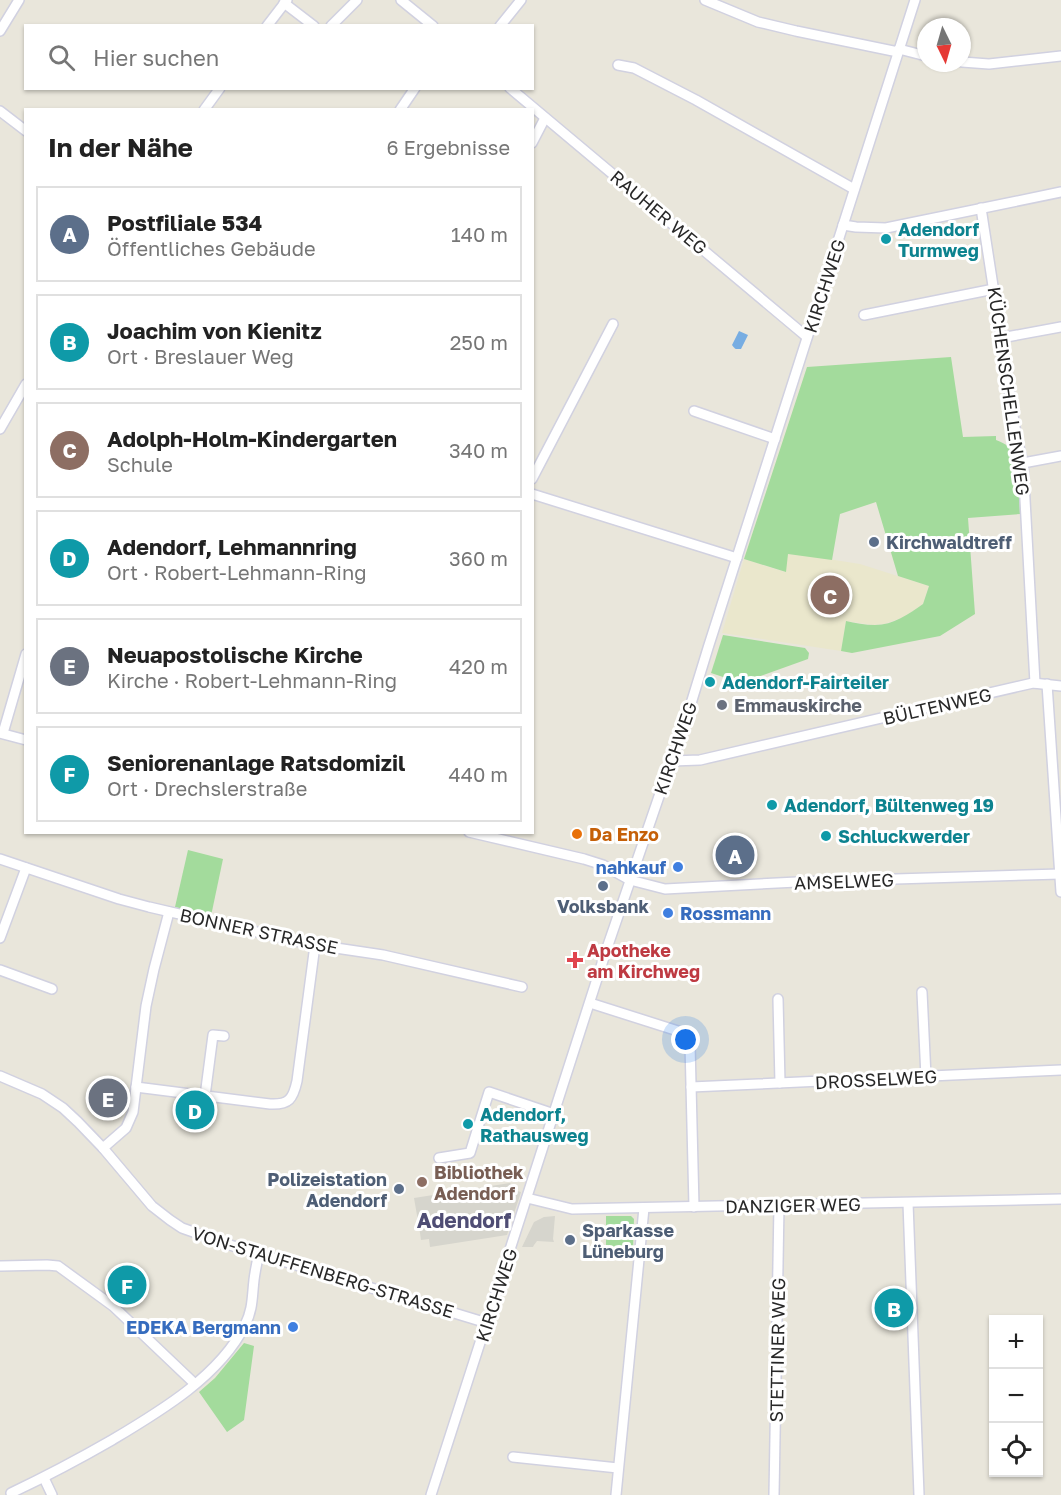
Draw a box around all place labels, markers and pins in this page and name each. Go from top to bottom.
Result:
place label: Adendorf Turmweg [898,218,979,261]
marker: Adendorf Turmweg [879,232,893,246]
place label: Kirchwaldtreff [886,531,1012,553]
marker: Kirchwaldtreff [867,535,881,549]
pin: C [810,572,850,618]
place label: Adendorf-Fairteiler [722,671,889,693]
marker: Adendorf-Fairteiler [703,675,717,689]
place label: Emmauskirche [734,694,862,716]
marker: Emmauskirche [715,698,729,712]
place label: Adendorf, Bültenweg 19 [784,794,994,816]
marker: Adendorf, Bültenweg 19 [765,798,779,812]
place label: Da Enzo [589,823,659,845]
place label: Schluckwerder [838,825,970,847]
marker: Da Enzo [570,827,584,841]
marker: Schluckwerder [819,829,833,843]
pin: A [716,832,754,878]
place label: nahkauf [596,856,666,878]
marker: nahkauf [671,860,685,874]
marker: Volksbank [596,879,610,893]
place label: Volksbank [557,895,649,917]
place label: Rossmann [680,902,771,924]
marker: Rossmann [661,906,675,920]
place label: Apotheke am Kirchweg [587,939,700,982]
marker: Apotheke am Kirchweg [568,953,582,967]
pin: E [88,1076,128,1120]
pin: D [176,1088,214,1132]
place label: Adendorf, Rathausweg [480,1103,588,1146]
marker: Adendorf, Rathausweg [461,1117,475,1131]
place label: Bibliothek Adendorf [434,1161,524,1204]
place label: Polizeistation Adendorf [267,1168,387,1211]
marker: Bibliothek Adendorf [415,1175,429,1189]
marker: Polizeistation Adendorf [392,1182,406,1196]
place label: Sparkasse Lüneburg [582,1219,674,1262]
marker: Sparkasse Lüneburg [563,1233,577,1247]
pin: F [108,1262,146,1308]
pin: B [874,1286,914,1330]
place label: EDEKA Bergmann [126,1316,281,1338]
marker: EDEKA Bergmann [286,1320,300,1334]

